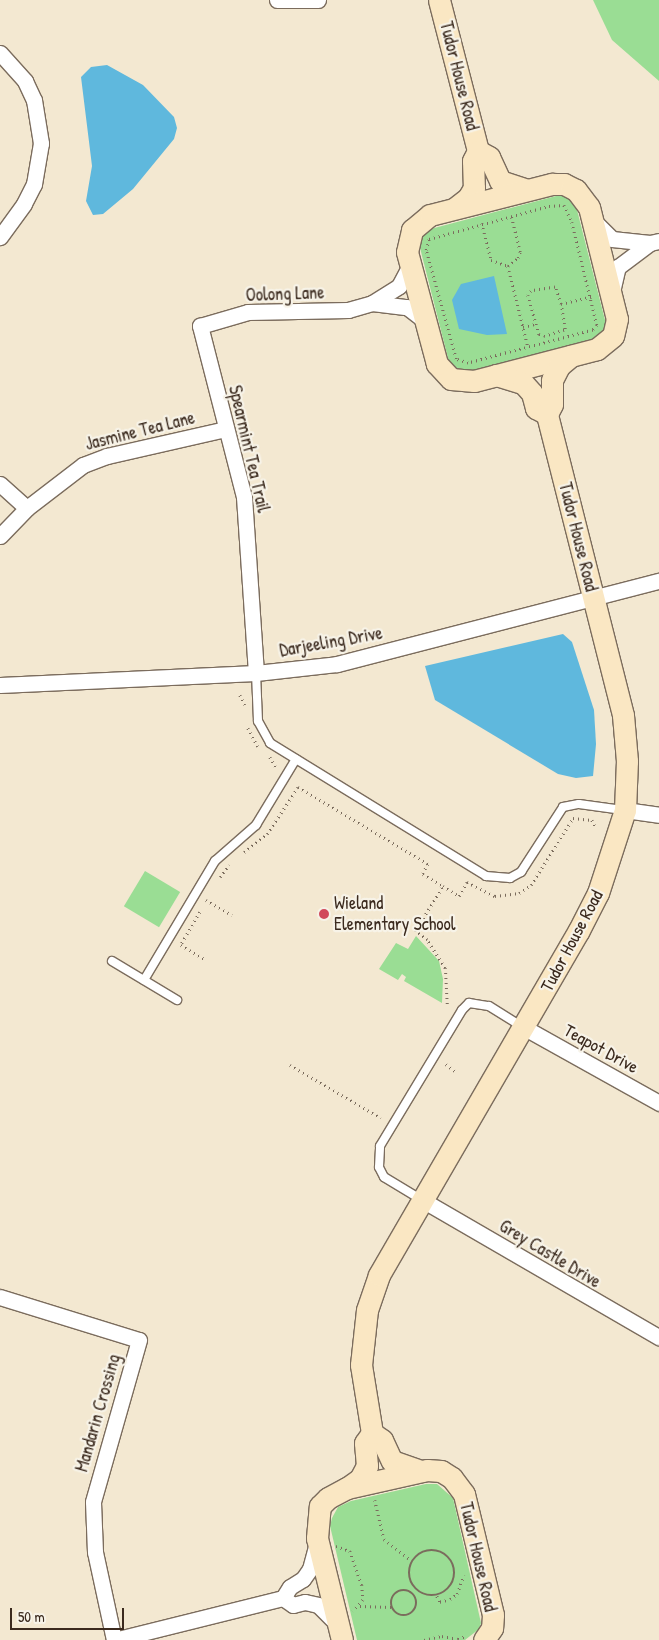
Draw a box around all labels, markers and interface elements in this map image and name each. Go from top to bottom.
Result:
street label: Tudor House Road [435,19,483,133]
street label: Oolong Lane [245,282,325,306]
street label: Spearmint Tea Trail [224,383,274,515]
street label: Jasmine Tea Lane [83,407,197,455]
street label: Tudor House Road [554,480,602,594]
street label: Darjeeling Drive [278,622,384,662]
street label: Tudor House Road [536,887,608,995]
place label: Wieland Elementary School [334,893,455,936]
marker: Wieland Elementary School [318,908,330,920]
street label: Teapot Drive [560,1020,642,1078]
street label: Grey Castle Drive [495,1215,605,1293]
street label: Mandarin Crossing [71,1352,125,1474]
street label: Tudor House Road [455,1500,501,1614]
scale bar [12,1598,126,1630]
text: 50 m [18,1606,45,1627]

